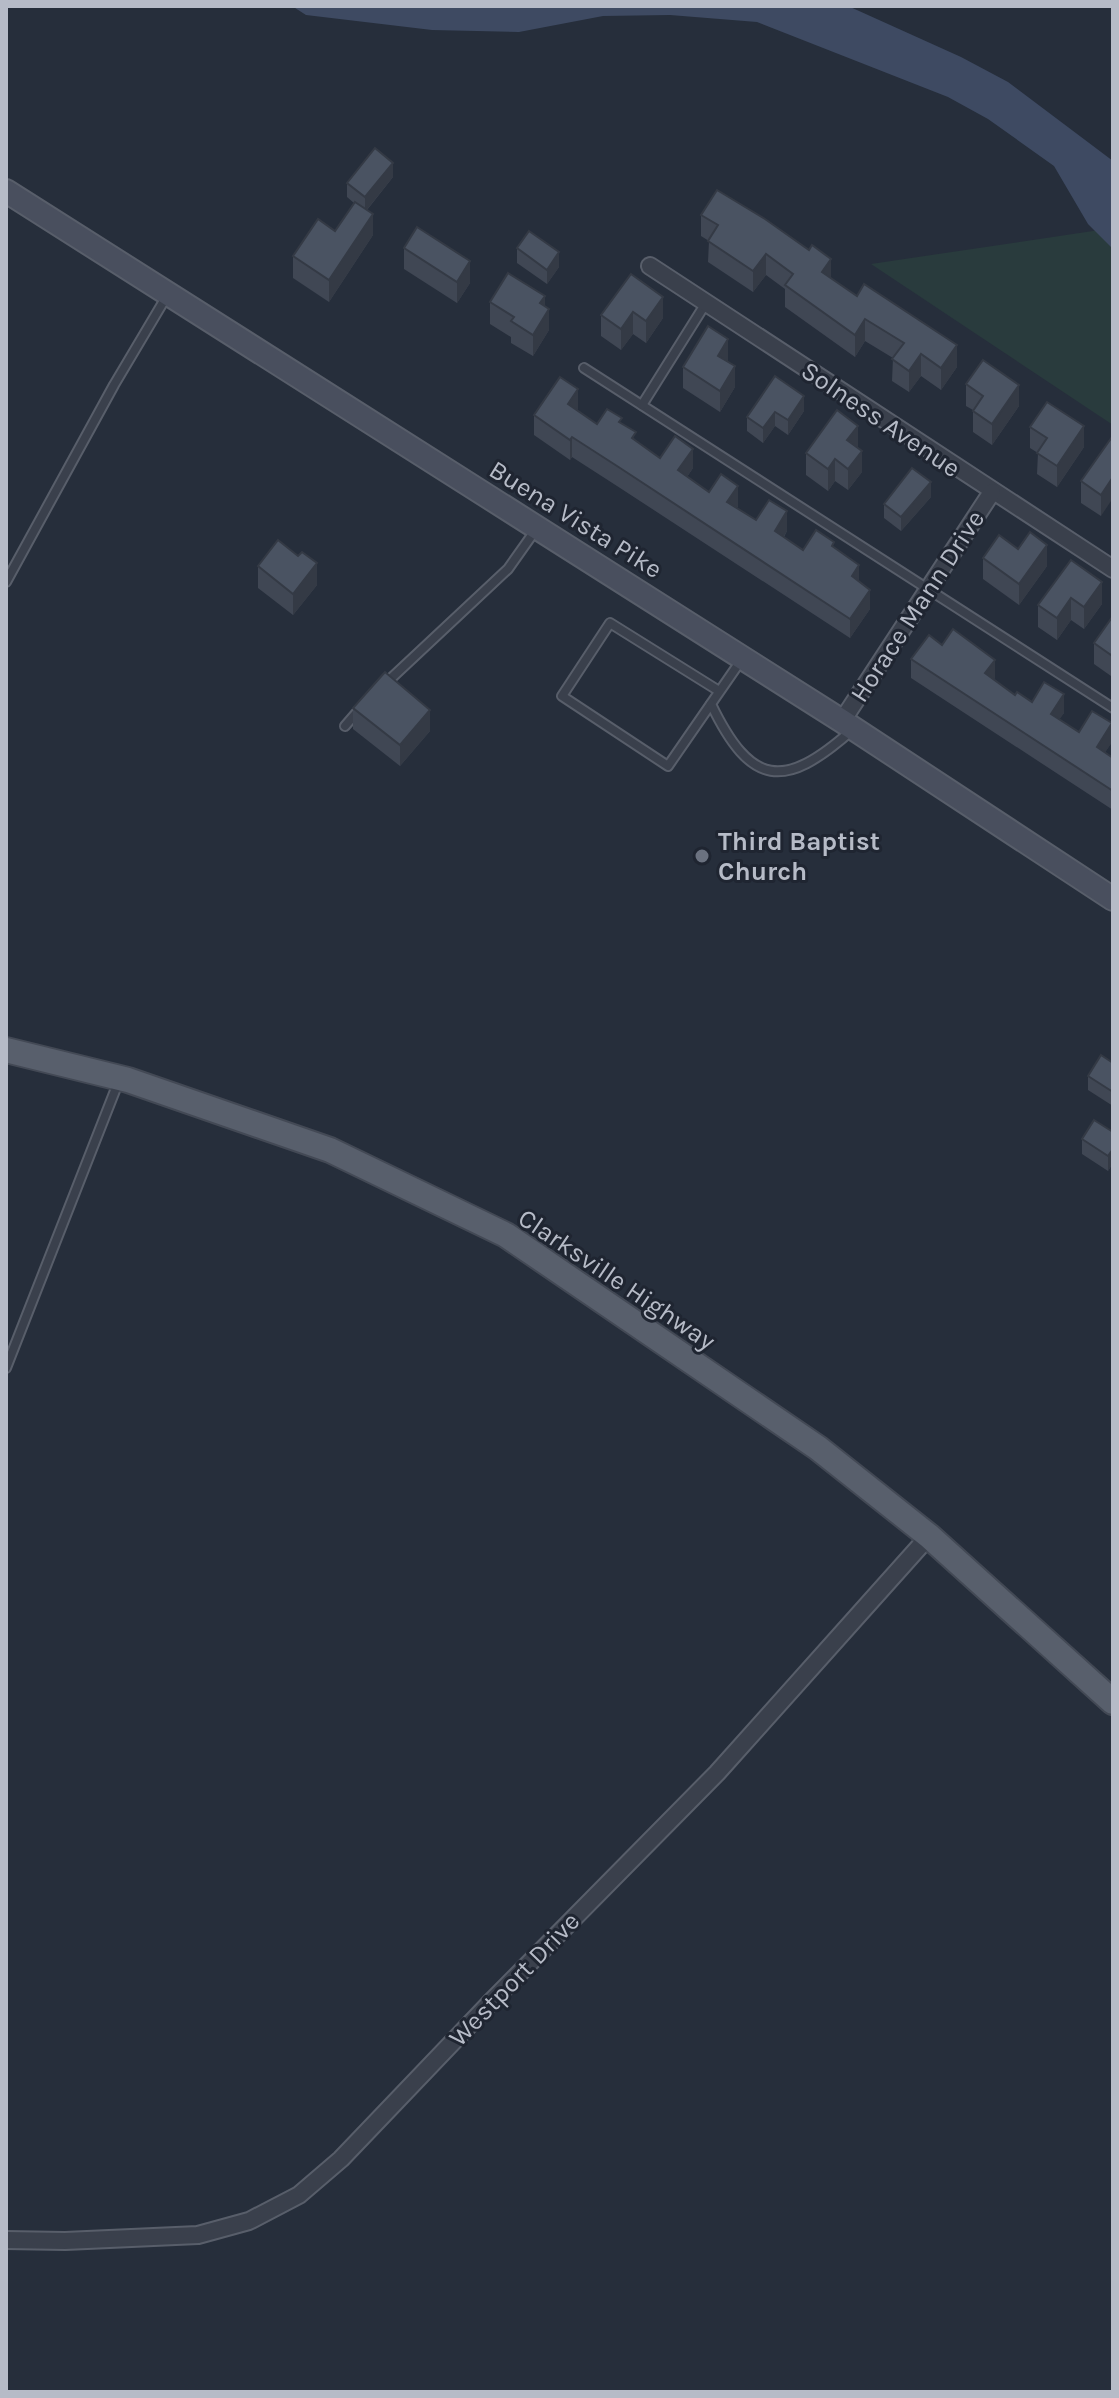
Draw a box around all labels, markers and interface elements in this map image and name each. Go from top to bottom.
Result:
street label: Solness Avenue [795,355,966,484]
street label: Buena Vista Pike [484,454,668,585]
street label: Horace Mann Drive [844,504,991,708]
place label: Third Baptist Church [718,826,880,887]
marker: Third Baptist Church [693,847,711,865]
street label: Clarksville Highway [512,1202,721,1357]
street label: Westport Drive [443,1906,586,2053]

